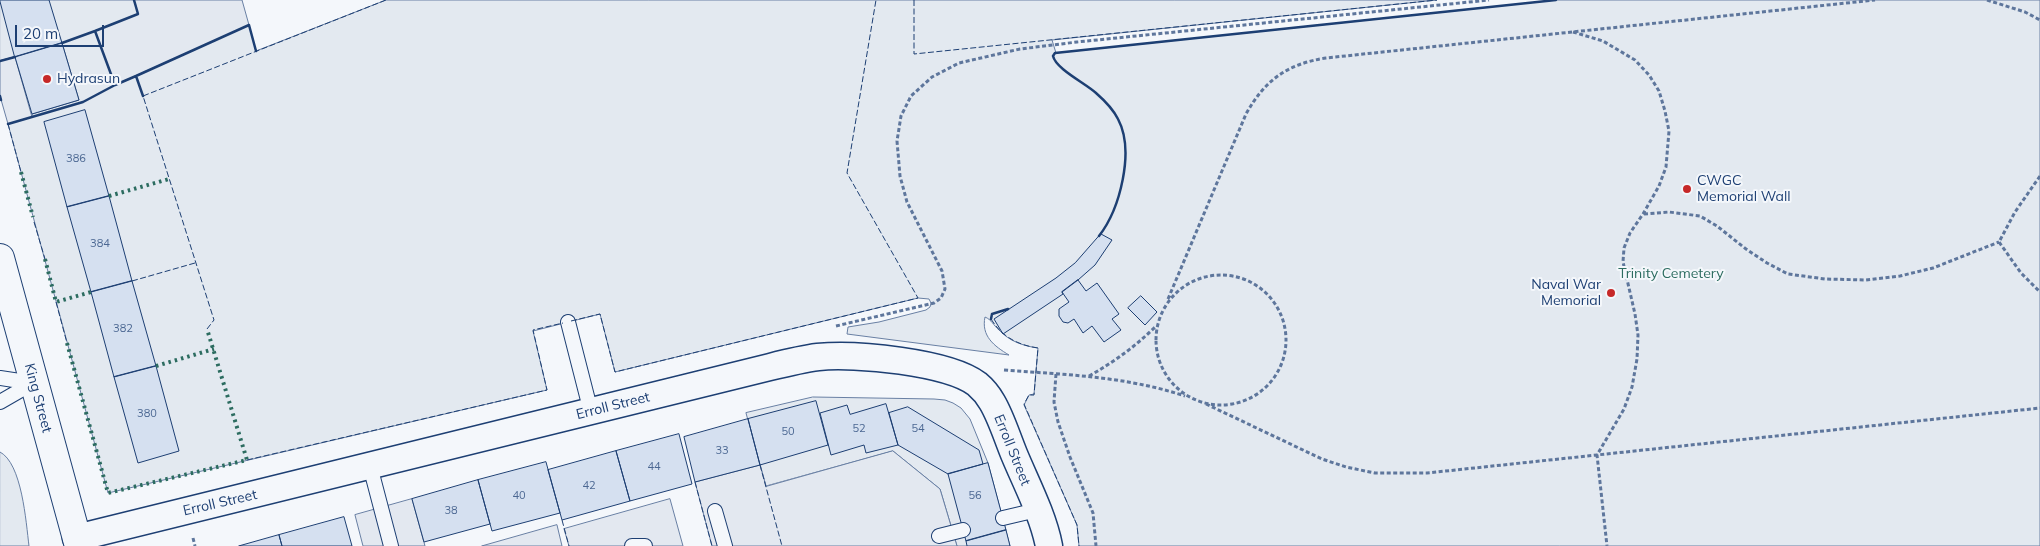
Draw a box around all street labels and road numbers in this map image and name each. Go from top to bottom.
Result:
street label: King Street [21,361,55,435]
street label: Erroll Street [574,389,652,423]
street label: Erroll Street [990,412,1034,488]
street label: Erroll Street [181,486,259,520]

